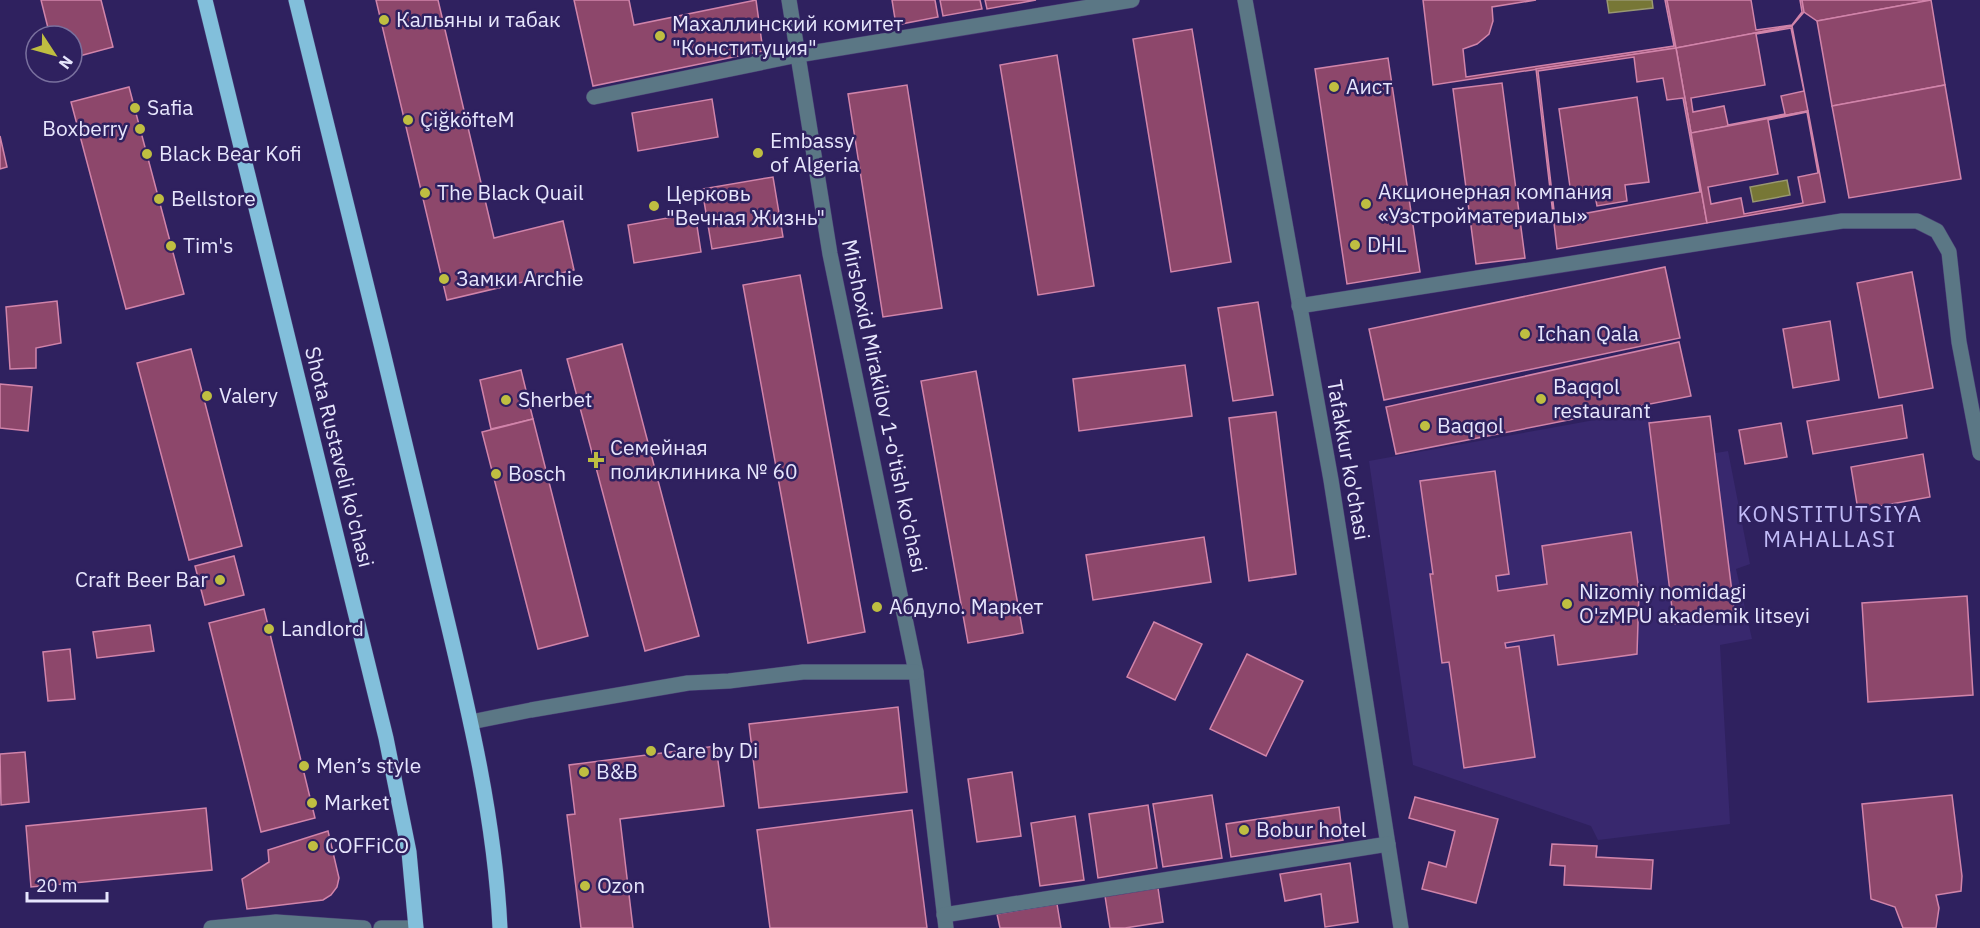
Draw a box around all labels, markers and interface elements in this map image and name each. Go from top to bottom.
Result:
place label: Кальяны и табак [396,5,561,33]
place label: Махаллинский комитет "Конституция" [672,9,903,61]
marker: Кальяны и табак [377,13,391,27]
north arrow [24,24,84,84]
marker: Махаллинский комитет "Конституция" [653,29,667,43]
text: N [55,52,78,73]
place label: Аист [1346,72,1392,100]
marker: Аист [1327,80,1341,94]
place label: Safia [147,93,194,121]
marker: Safia [128,101,142,115]
place label: ÇiğköfteM [420,105,514,133]
marker: ÇiğköfteM [401,113,415,127]
place label: Boxberry [42,114,129,142]
marker: Boxberry [133,122,147,136]
place label: Embassy of Algeria [770,126,859,178]
place label: Black Bear Kofi [159,139,302,167]
marker: Embassy of Algeria [751,146,765,160]
marker: Black Bear Kofi [140,147,154,161]
place label: Акционерная компания «Узстройматериалы» [1378,177,1612,229]
place label: The Black Quail [437,178,584,206]
place label: Церковь "Вечная Жизнь" [666,179,825,231]
place label: Bellstore [171,184,256,212]
marker: The Black Quail [418,186,432,200]
marker: Bellstore [152,192,166,206]
marker: Акционерная компания «Узстройматериалы» [1359,197,1373,211]
marker: Церковь "Вечная Жизнь" [647,199,661,213]
place label: DHL [1367,230,1406,258]
place label: Tim's [183,231,234,259]
street label: Mirshoxid Mirakilov 1-o'tish ko'chasi [836,237,934,575]
marker: DHL [1348,238,1362,252]
marker: Tim's [164,239,178,253]
place label: Замки Archie [456,264,583,292]
marker: Замки Archie [437,272,451,286]
place label: Ichan Qala [1537,319,1639,347]
marker: Ichan Qala [1518,327,1532,341]
street label: Shota Rustaveli ko'chasi [299,343,381,570]
place label: Baqqol restaurant [1553,372,1651,424]
street label: Tafakkur ko'chasi [1321,378,1377,542]
place label: Valery [219,381,279,409]
place label: Sherbet [518,385,592,413]
marker: Valery [200,389,214,403]
marker: Baqqol restaurant [1534,392,1548,406]
marker: Sherbet [499,393,513,407]
place label: Baqqol [1437,411,1504,439]
marker: Baqqol [1418,419,1432,433]
place label: Семейная поликлиника № 60 [610,433,798,485]
marker: Семейная поликлиника № 60 [587,451,605,469]
place label: Bosch [508,459,566,487]
marker: Bosch [489,467,503,481]
district label: KONSTITUTSIYA MAHALLASI [1738,499,1922,553]
place label: Craft Beer Bar [75,565,208,593]
marker: Craft Beer Bar [213,573,227,587]
place label: Nizomiy nomidagi O'zMPU akademik litseyi [1579,577,1810,629]
place label: Абдуло. Маркет [889,592,1044,620]
marker: Nizomiy nomidagi O'zMPU akademik litseyi [1560,597,1574,611]
marker: Абдуло. Маркет [870,600,884,614]
place label: Landlord [281,614,364,642]
marker: Landlord [262,622,276,636]
place label: Care by Di [663,736,758,764]
marker: Care by Di [644,744,658,758]
place label: Men’s style [316,751,421,779]
place label: B&B [596,757,638,785]
marker: Men’s style [297,759,311,773]
marker: B&B [577,765,591,779]
place label: Market [324,788,390,816]
marker: Market [305,796,319,810]
place label: Bobur hotel [1256,815,1367,843]
marker: Bobur hotel [1237,823,1251,837]
place label: COFFiCO [325,831,409,859]
marker: COFFiCO [306,839,320,853]
scale bar [27,865,106,903]
place label: Ozon [597,871,645,899]
text: 20 m [36,874,78,897]
marker: Ozon [578,879,592,893]

